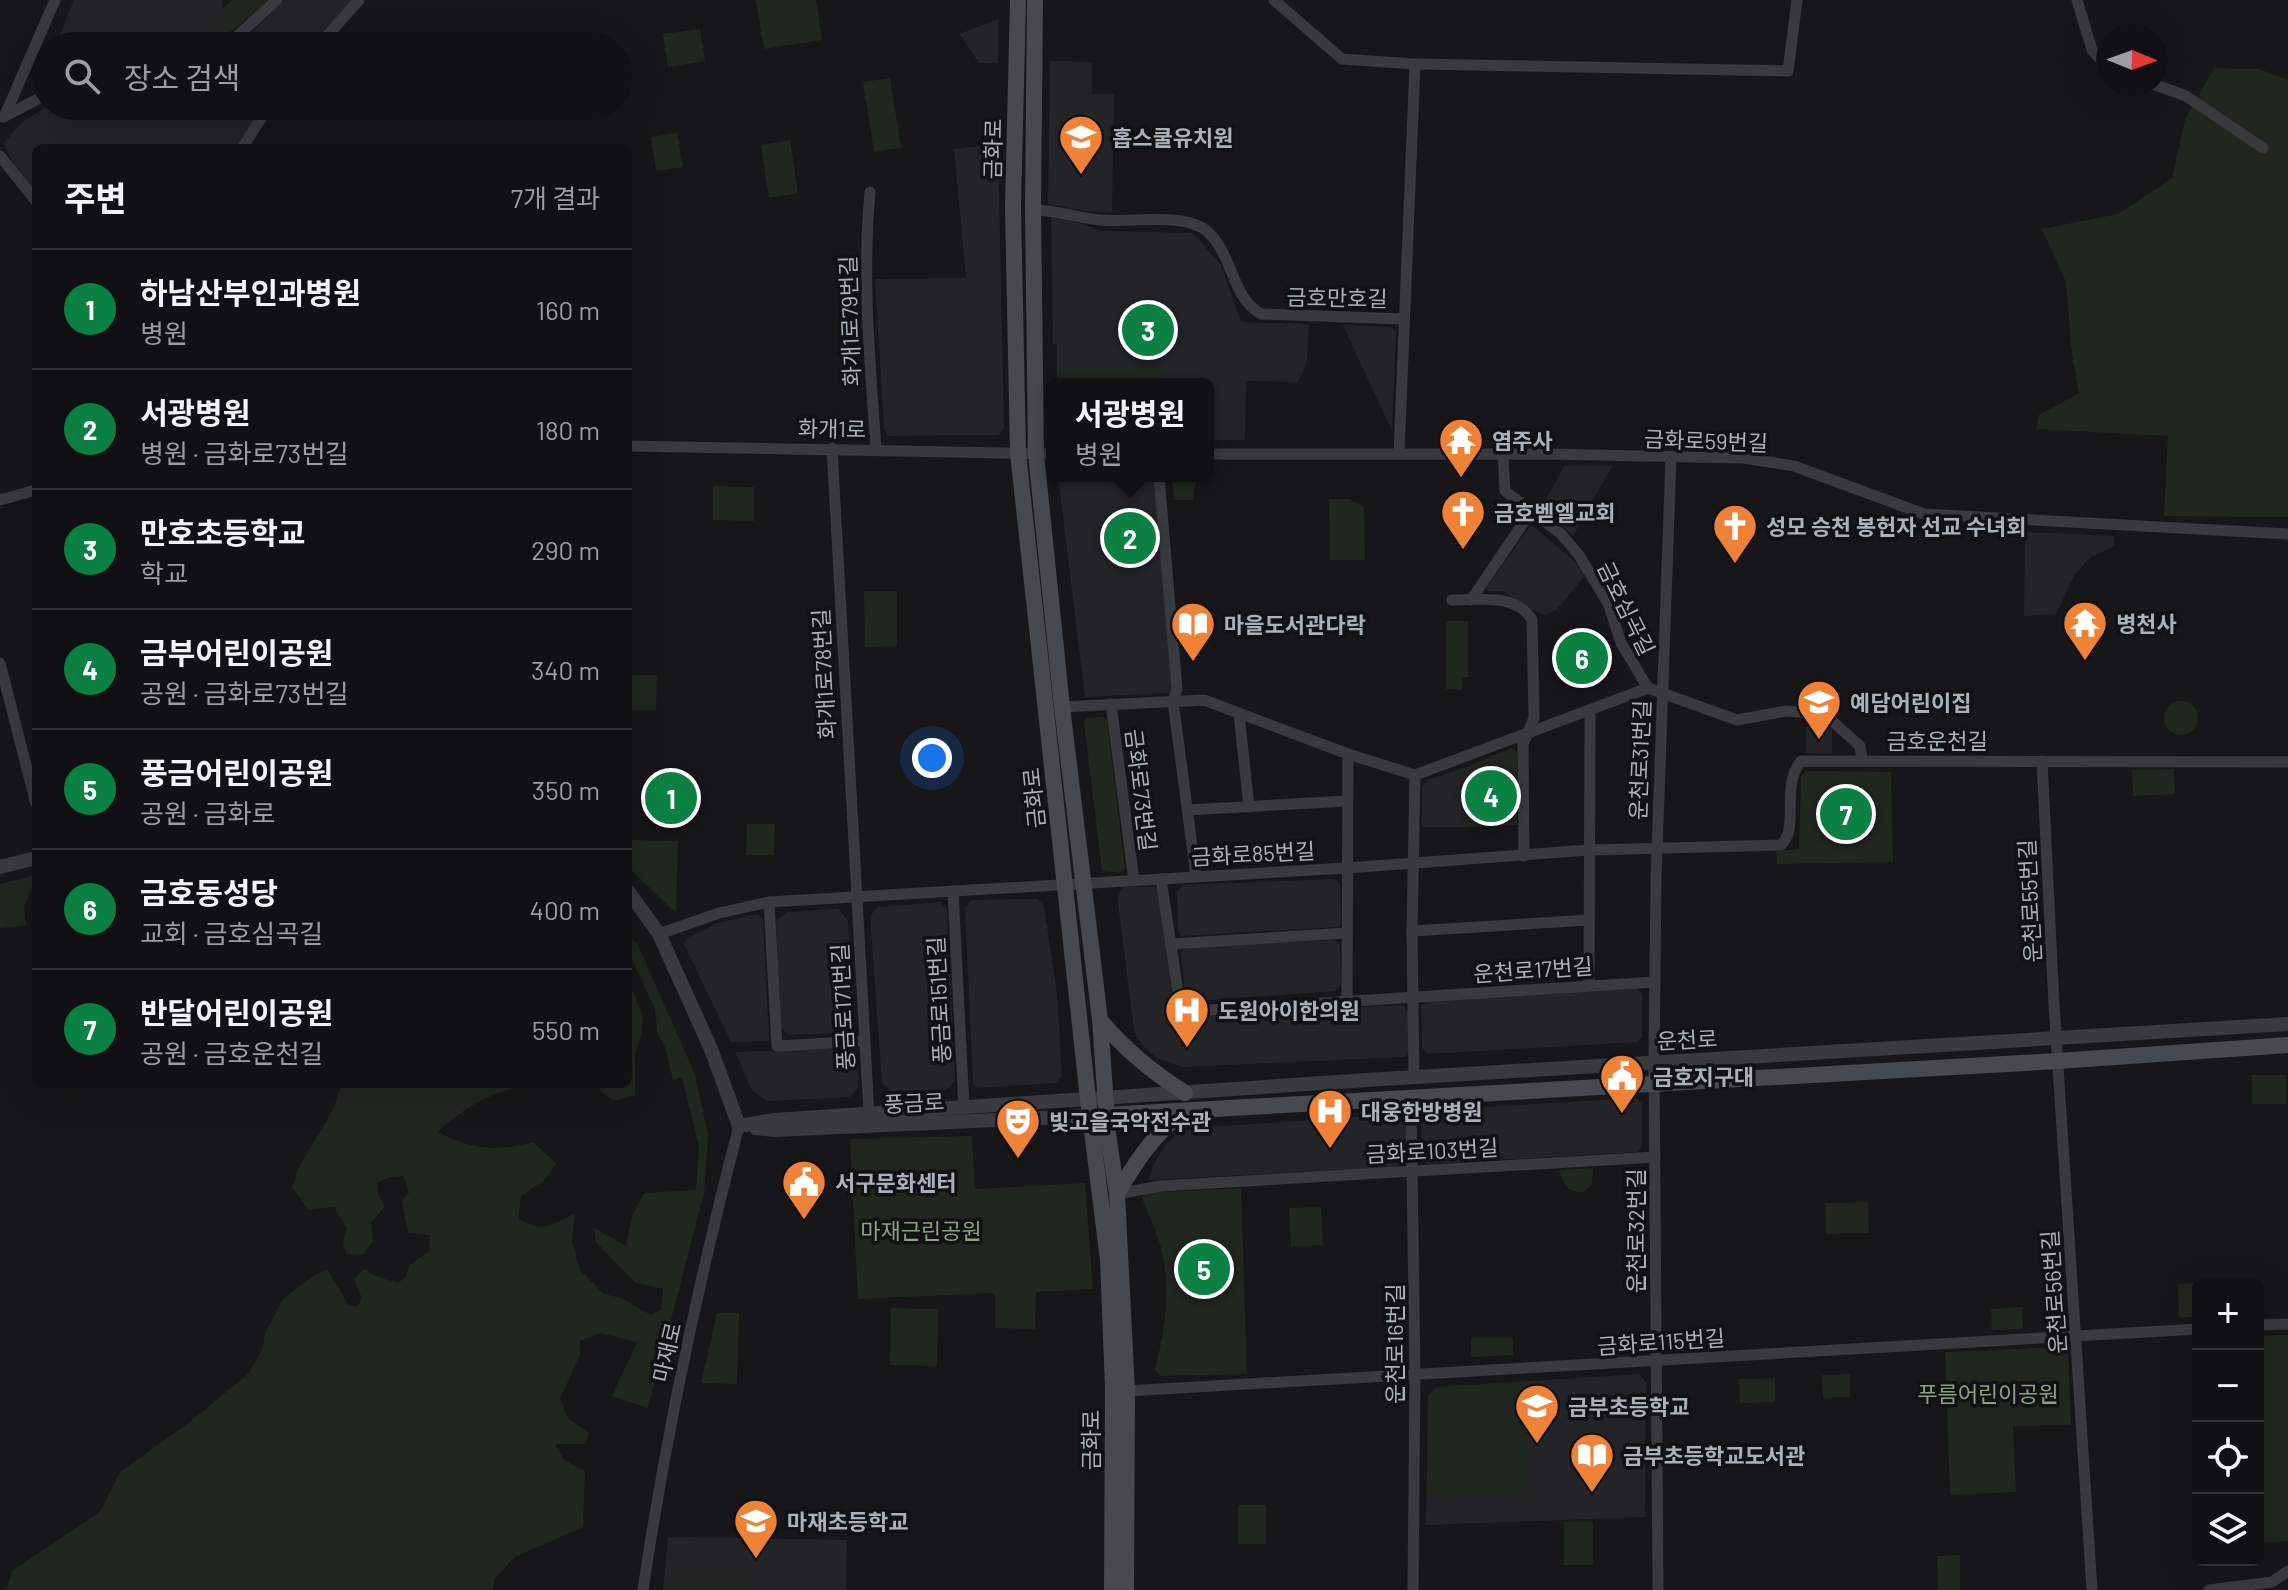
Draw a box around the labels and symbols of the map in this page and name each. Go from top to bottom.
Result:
north arrow [2096,24,2168,96]
school or university icon: 홉스쿨유치원 [1057,113,1105,176]
street label: 금화로 [978,118,1006,180]
place label: 홉스쿨유치원 [1112,124,1233,150]
street label: 화개1로79번길 [834,255,864,387]
street label: 금호만호길 [1286,283,1388,311]
pin: 3 [1122,300,1174,360]
street label: 화개1로 [798,414,866,442]
temple icon: 염주사 [1437,416,1485,479]
street label: 금화로59번길 [1644,425,1768,455]
place label: 염주사 [1492,427,1553,453]
church icon: 금호벧엘교회 [1439,488,1487,551]
place label: 금호벧엘교회 [1494,499,1615,525]
church icon: 성모 승천 봉헌자 선교 수녀회 [1711,502,1759,565]
pin: 2 [1104,508,1156,568]
place label: 성모 승천 봉헌자 선교 수녀회 [1766,513,2026,539]
street label: 금호심곡길 [1593,557,1661,659]
temple icon: 병천사 [2061,599,2109,662]
library icon: 마을도서관다락 [1169,600,1217,663]
street label: 화개1로78번길 [807,608,839,740]
place label: 병천사 [2116,610,2177,636]
place label: 마을도서관다락 [1224,611,1366,637]
pin: 6 [1556,628,1608,688]
school or university icon: 예담어린이집 [1795,678,1843,741]
place label: 예담어린이집 [1850,689,1971,715]
street label: 운천로31번길 [1624,700,1654,820]
street label: 금화로73번길 [1122,727,1162,853]
street label: 금호운천길 [1886,727,1988,753]
your location [912,738,952,778]
street label: 금화로 [1017,766,1049,830]
pin: 4 [1465,766,1517,826]
pin: 1 [645,768,697,828]
pin: 7 [1820,784,1872,844]
street label: 금화로85번길 [1190,837,1316,869]
street label: 운천로55번길 [2013,838,2045,964]
street label: 풍금로151번길 [922,936,954,1064]
street label: 풍금로171번길 [826,943,858,1071]
street label: 운천로17번길 [1473,952,1593,986]
hospital icon: 도원아이한의원 [1163,986,1211,1049]
place label: 도원아이한의원 [1218,997,1360,1023]
street label: 운천로 [1656,1024,1718,1054]
public building icon: 금호지구대 [1598,1052,1646,1115]
place label: 금호지구대 [1653,1063,1754,1089]
street label: 풍금로 [883,1087,945,1117]
hospital icon: 대웅한방병원 [1306,1087,1354,1150]
theatre icon: 빛고을국악전수관 [994,1097,1042,1160]
place label: 대웅한방병원 [1361,1098,1482,1124]
place label: 빛고을국악전수관 [1049,1108,1211,1134]
street label: 금화로103번길 [1365,1134,1499,1166]
public building icon: 서구문화센터 [780,1158,828,1221]
place label: 서구문화센터 [835,1169,956,1195]
street label: 운천로32번길 [1622,1169,1648,1293]
park label: 마재근린공원 [860,1217,982,1243]
street label: 운천로56번길 [2036,1229,2070,1355]
pin: 5 [1178,1239,1230,1299]
street label: 운천로16번길 [1381,1284,1407,1404]
street label: 마재로 [647,1319,685,1385]
street label: 금화로115번길 [1596,1324,1726,1358]
park label: 푸름어린이공원 [1917,1380,2059,1406]
school or university icon: 금부초등학교 [1513,1382,1561,1445]
place label: 금부초등학교 [1568,1393,1689,1419]
street label: 금화로 [1077,1410,1103,1470]
library icon: 금부초등학교도서관 [1568,1431,1616,1494]
place label: 금부초등학교도서관 [1623,1442,1805,1468]
school or university icon: 마재초등학교 [732,1497,780,1560]
place label: 마재초등학교 [787,1508,908,1534]

